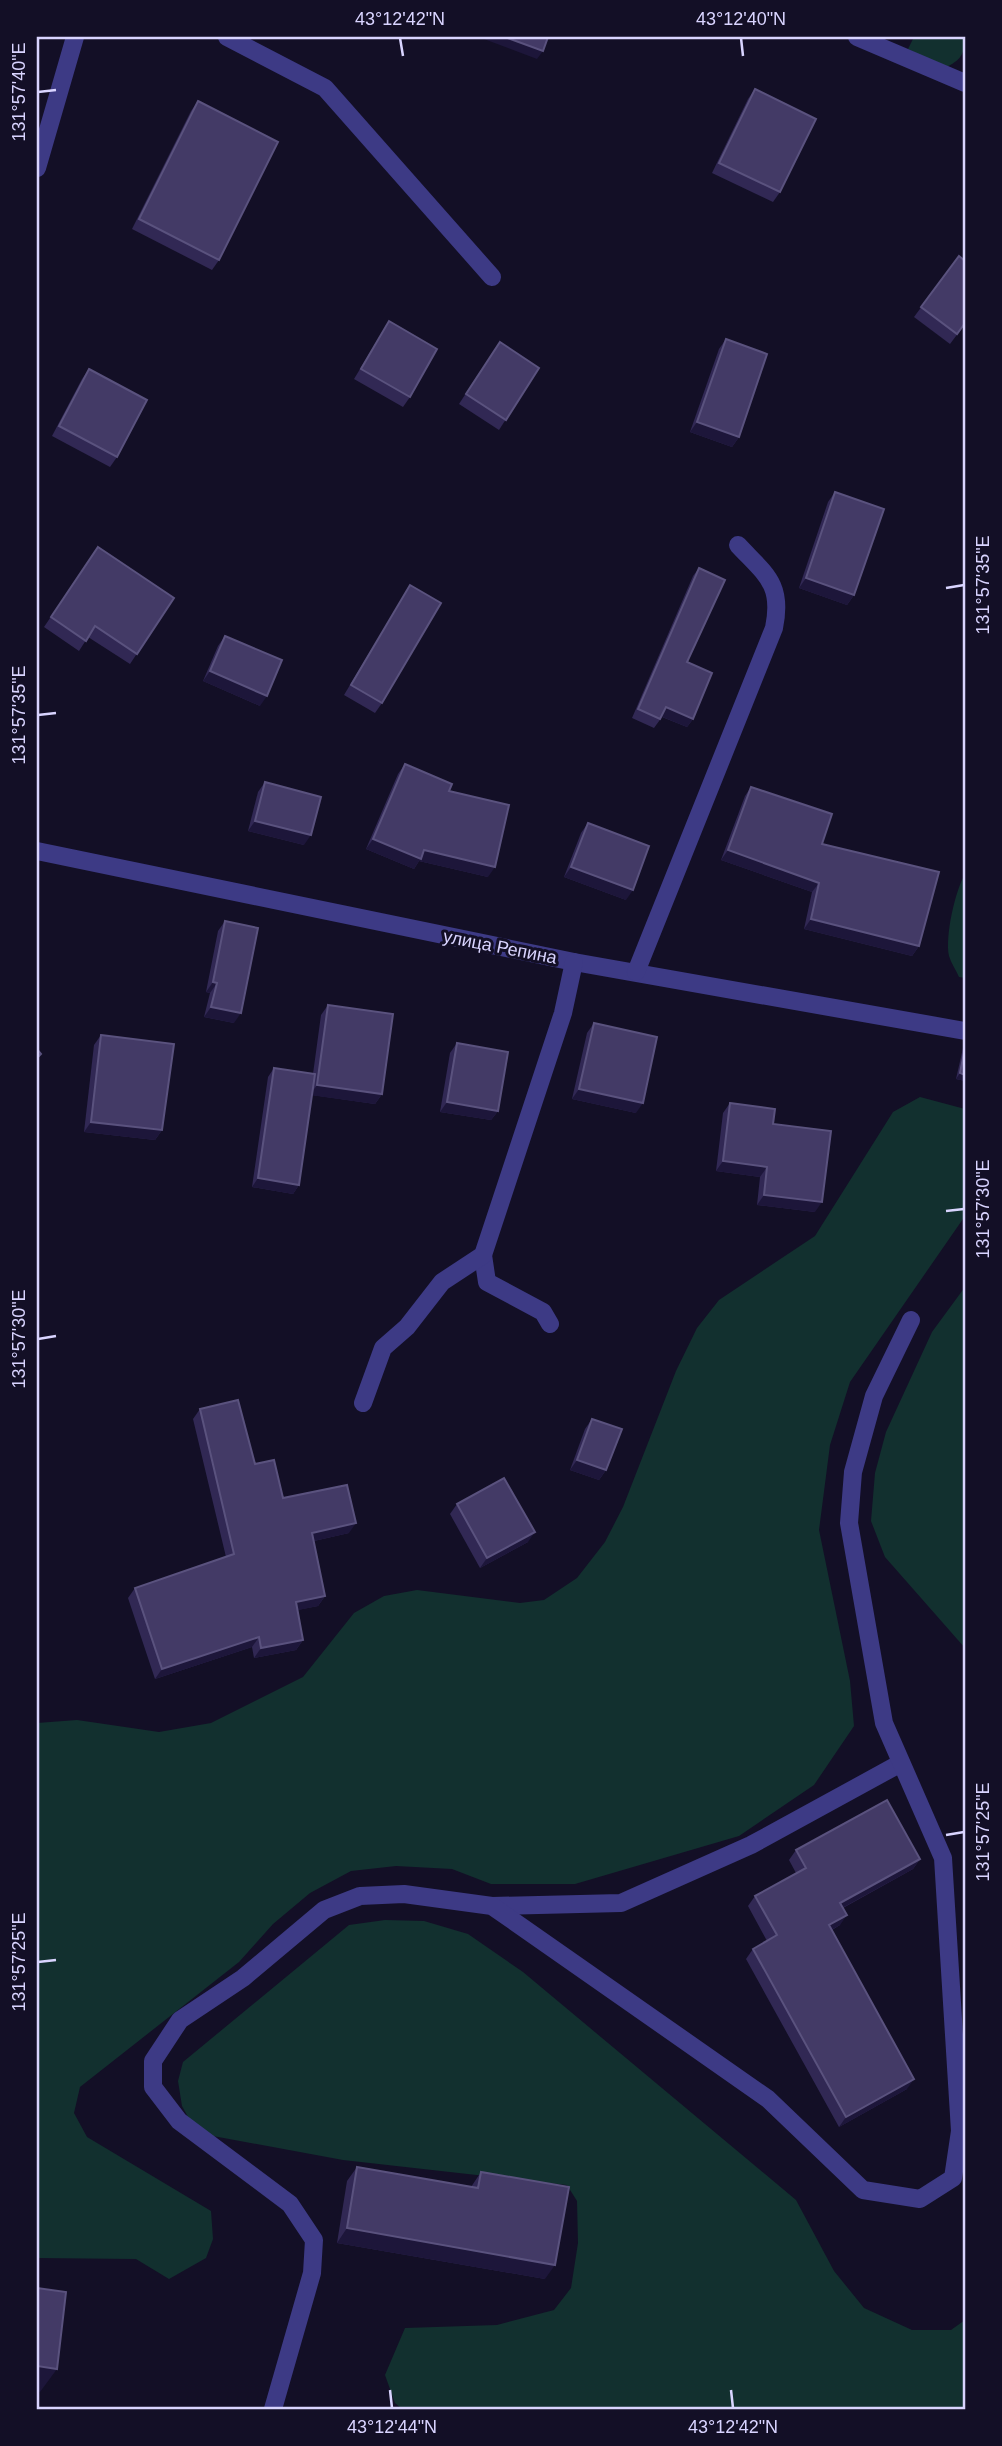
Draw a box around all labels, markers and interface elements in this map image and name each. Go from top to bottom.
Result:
text: 43°12'42"N [355,9,445,29]
text: 43°12'40"N [696,9,786,29]
text: 131°57'40"E [9,42,29,142]
text: 131°57'35"E [973,535,993,635]
text: 131°57'35"E [9,665,29,765]
street label: улица Репина [441,926,560,968]
text: 131°57'30"E [973,1159,993,1259]
text: 131°57'30"E [9,1289,29,1389]
text: 131°57'25"E [973,1782,993,1882]
text: 131°57'25"E [9,1912,29,2012]
text: 43°12'44"N [347,2417,437,2437]
text: 43°12'42"N [688,2417,778,2437]

